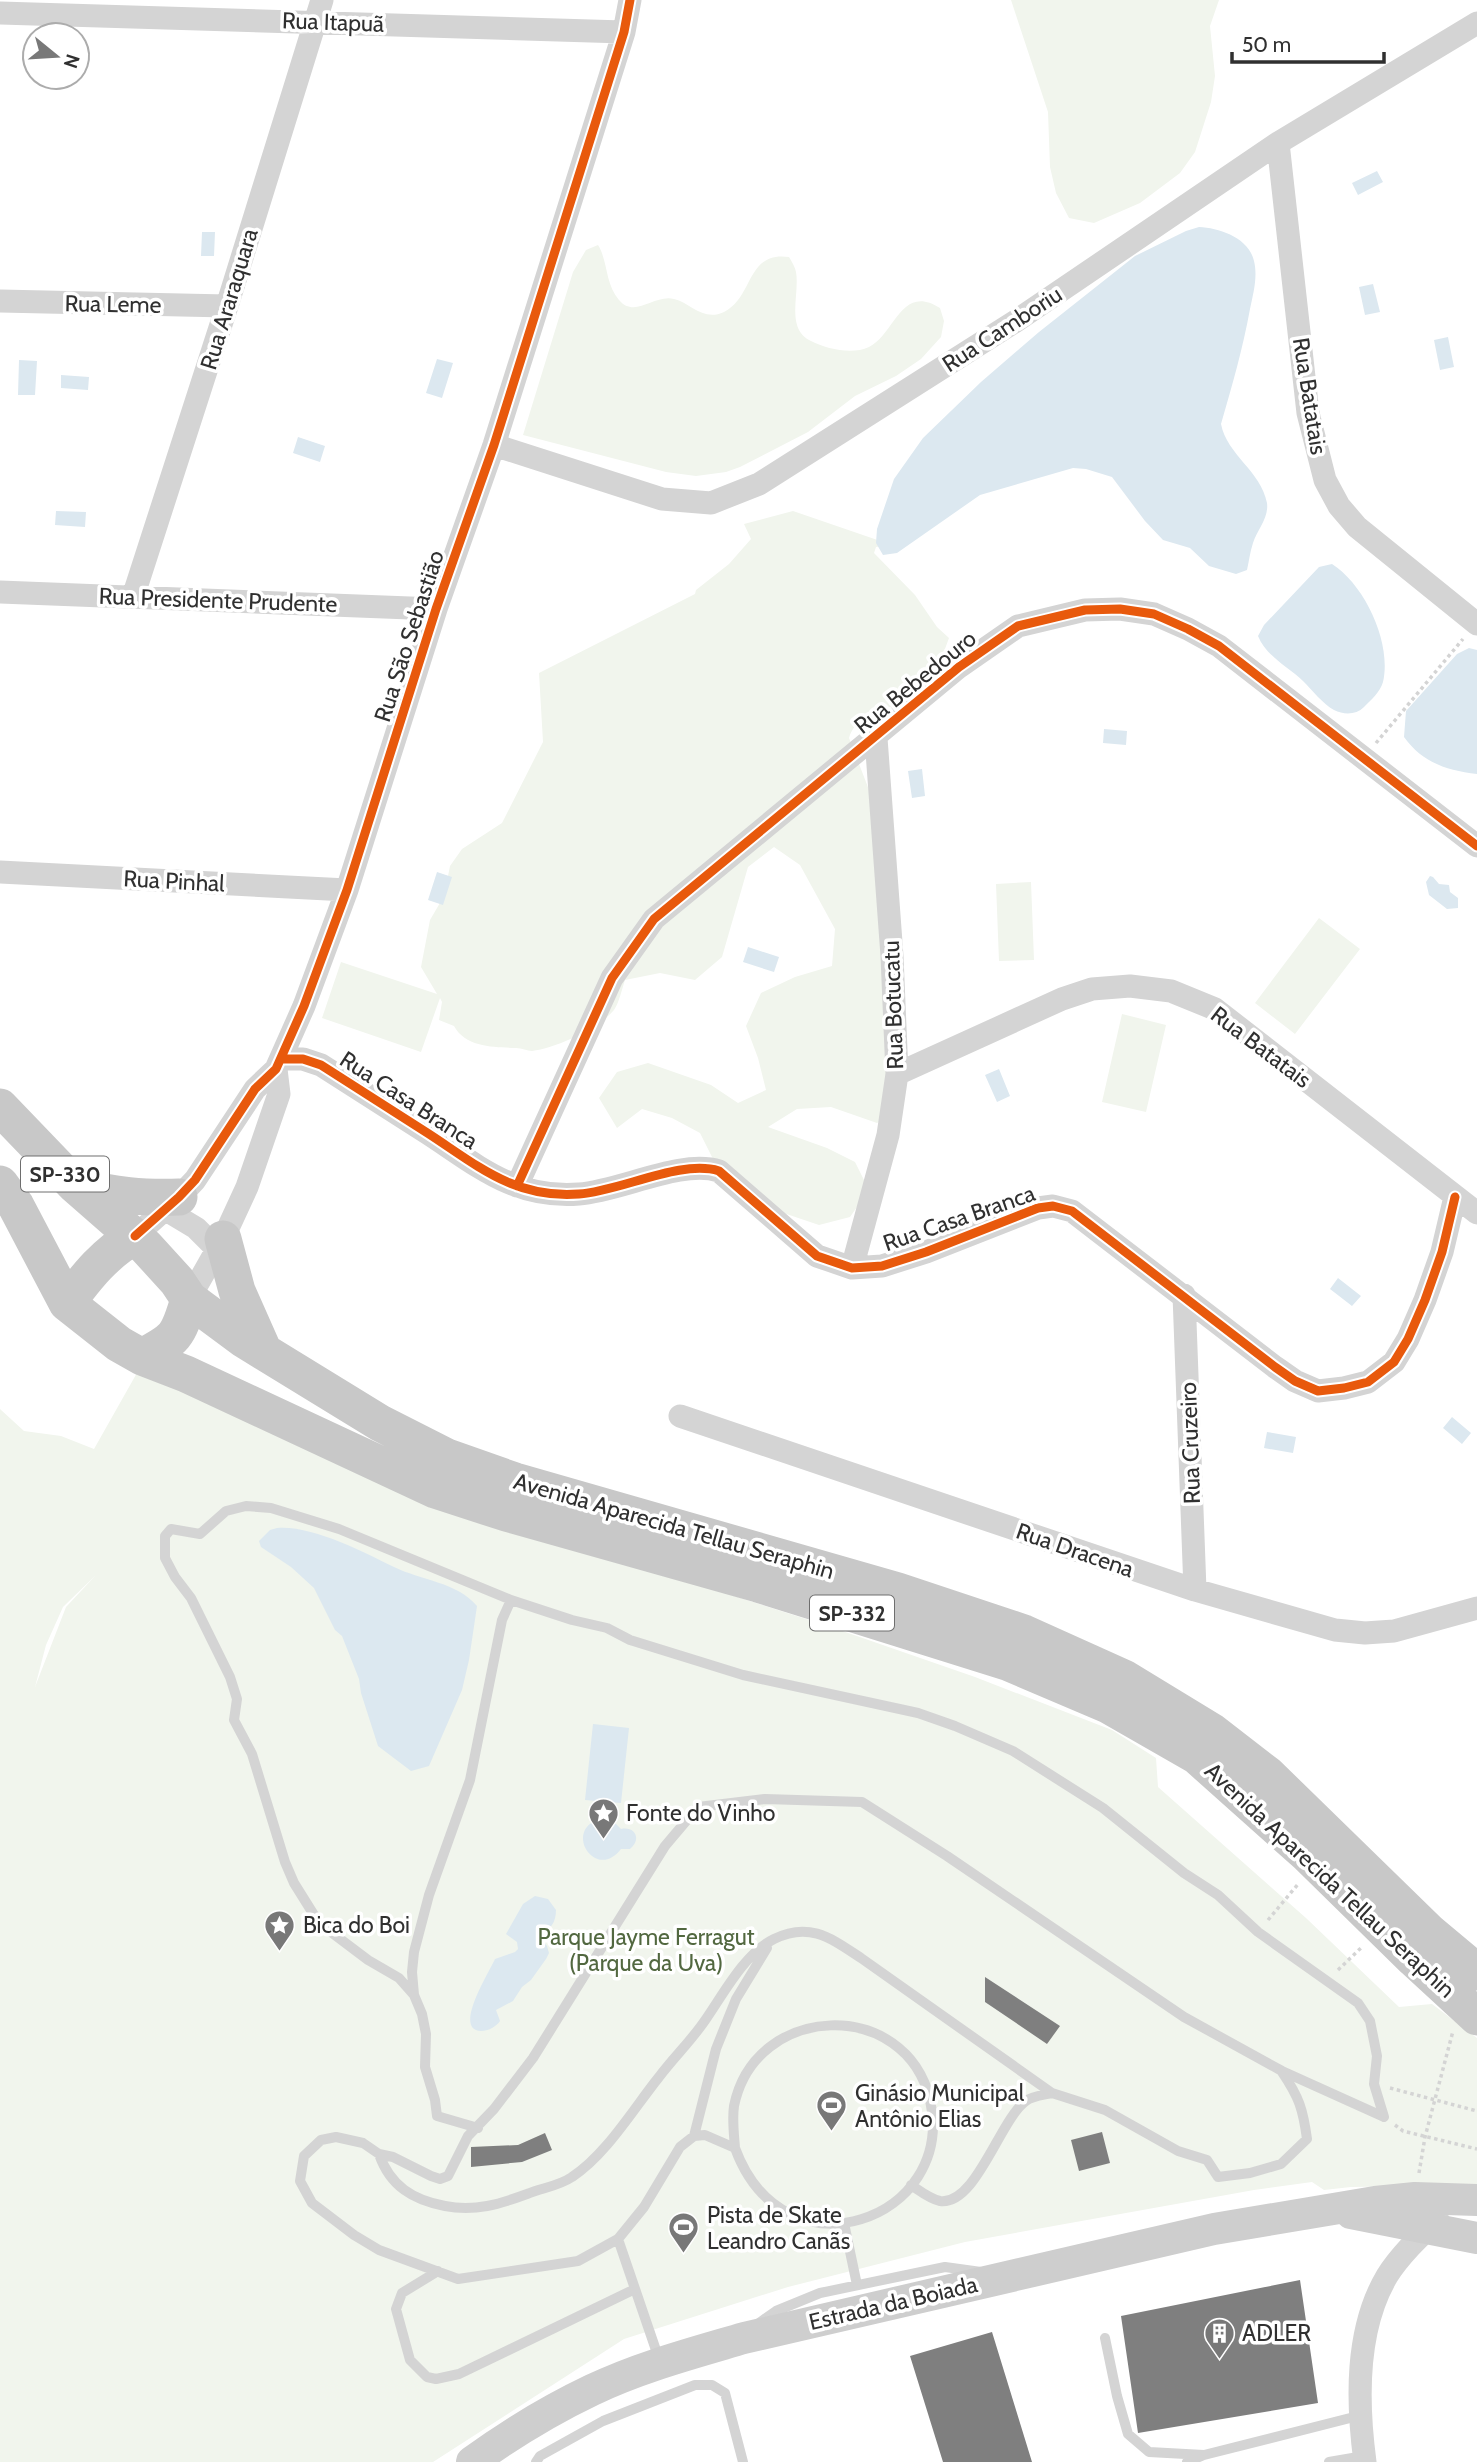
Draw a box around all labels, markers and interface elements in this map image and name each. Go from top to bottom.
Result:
street label: Rua Itapuã [281,6,385,38]
north arrow [21,21,91,91]
scale bar [1232,21,1384,65]
text: 50 m [1242,32,1291,57]
text: N [59,51,85,71]
street label: Rua Araraquara [194,225,264,373]
street label: Rua Camboriu [937,280,1067,378]
street label: Rua Leme [64,289,162,319]
street label: Rua Batatais [1287,335,1333,457]
street label: Rua São Sebastião [368,547,450,725]
street label: Rua Presidente Prudente [98,582,338,618]
street label: Rua Bebedouro [848,624,982,740]
street label: Rua Pinhal [123,864,226,898]
street label: Rua Botucatu [877,940,909,1070]
street label: Rua Batatais [1205,1000,1317,1094]
street label: Rua Casa Branca [335,1045,483,1155]
road number: SP-330 [21,1156,109,1192]
street label: Rua Casa Branca [879,1179,1039,1257]
street label: Rua Cruzeiro [1174,1382,1206,1504]
street label: Avenida Aparecida Tellau Seraphin [511,1467,837,1585]
street label: Rua Dracena [1013,1517,1137,1583]
road number: SP-332 [810,1596,894,1630]
street label: Avenida Aparecida Tellau Seraphin [1199,1757,1461,2003]
place icon: Fonte do Vinho [586,1796,620,1840]
place label: Fonte do Vinho [626,1799,775,1827]
place icon: Bica do Boi [263,1908,297,1952]
place label: Bica do Boi [303,1911,410,1939]
park label: Parque Jayme Ferragut (Parque da Uva) [537,1923,755,1977]
place label: Ginásio Municipal Antônio Elias [855,2079,1025,2133]
sports icon: Ginásio Municipal Antônio Elias [815,2089,849,2133]
place label: Pista de Skate Leandro Canãs [707,2201,850,2255]
sports icon: Pista de Skate Leandro Canãs [667,2211,701,2255]
street label: Estrada da Boiada [806,2270,980,2336]
building icon: ADLER [1202,2316,1236,2360]
place label: ADLER [1242,2319,1311,2347]

